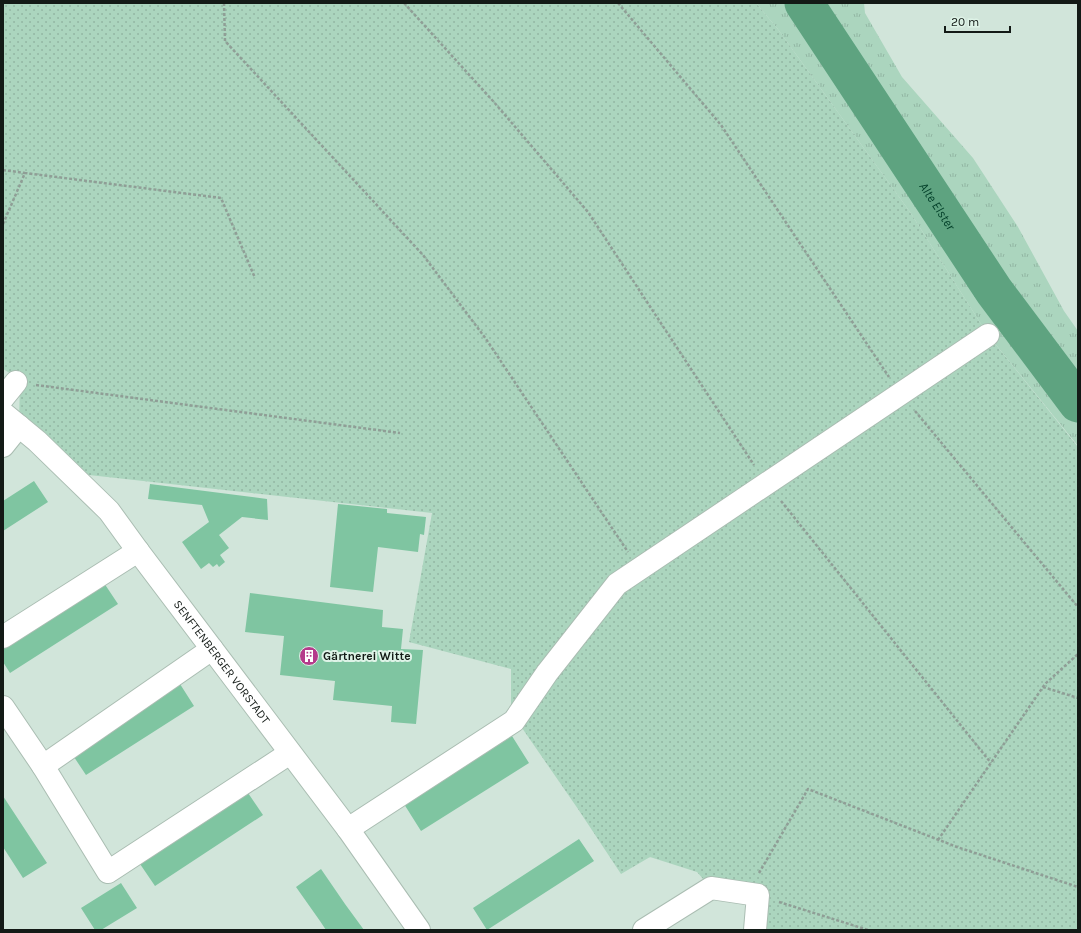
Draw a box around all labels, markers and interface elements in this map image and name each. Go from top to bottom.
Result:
scale bar [945,8,1010,34]
text: 20 m [951,15,979,29]
water label: Alte Elster [917,179,959,233]
street label: SENFTENBERGER VORSTADT [171,597,273,727]
building icon: Gärtnerei Witte [298,645,320,667]
place label: Gärtnerei Witte [323,649,411,663]

